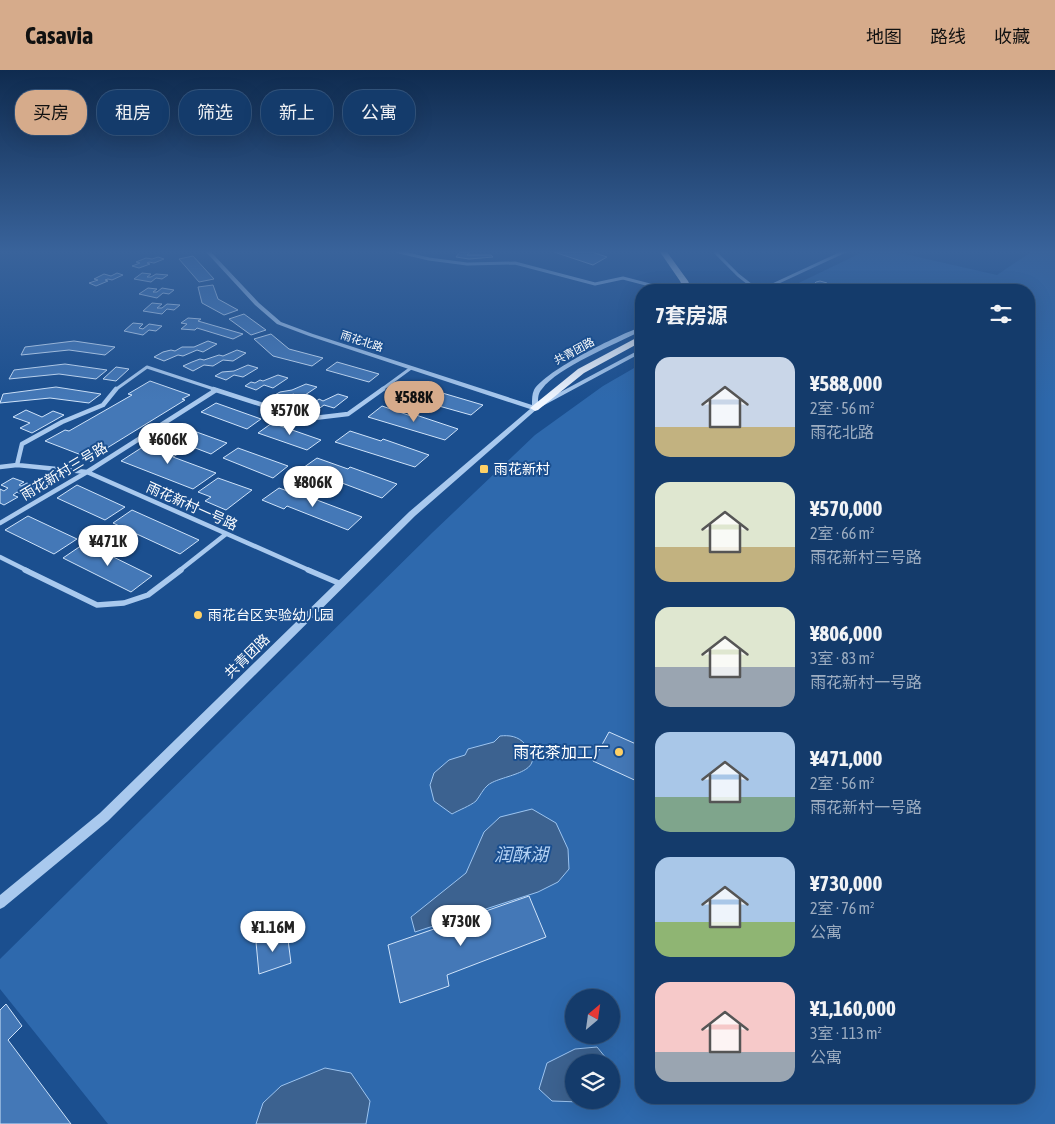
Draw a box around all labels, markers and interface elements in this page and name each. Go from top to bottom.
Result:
text: Casavia [25,22,93,49]
text: 地图 [866,26,902,47]
text: 路线 [930,26,966,47]
text: 收藏 [994,26,1030,47]
chip: 买房 [15,90,87,135]
chip: 租房 [97,90,169,135]
chip: 筛选 [179,90,251,135]
chip: 新上 [261,90,333,135]
chip: 公寓 [343,90,415,135]
icon: filters [987,300,1015,328]
text: 7套房源 [655,303,728,327]
street label: 雨花北路 [339,328,385,354]
street label: 共青团路 [552,335,596,367]
text: ¥588,000 [810,371,882,395]
icon: home [695,377,755,437]
pin: ¥588K [379,380,449,423]
text: ¥588K [395,388,433,406]
pin: ¥570K [255,394,325,436]
text: 2室 · 56 m² [810,399,875,417]
text: ¥570K [271,401,309,419]
pin: ¥606K [133,422,203,465]
text: 雨花北路 [810,423,874,441]
text: ¥606K [149,430,187,448]
street label: 雨花新村三号路 [18,439,110,503]
place label: 雨花新村 [494,461,550,477]
marker: 雨花新村 [478,463,490,475]
pin: ¥806K [278,466,348,508]
text: ¥806K [294,473,332,491]
street label: 雨花新村一号路 [144,479,240,533]
text: ¥570,000 [810,496,882,520]
icon: home [695,502,755,562]
pin: ¥471K [73,524,143,567]
text: 2室 · 66 m² [810,524,875,542]
text: ¥471K [89,532,127,550]
text: 雨花新村三号路 [810,548,922,566]
place label: 雨花台区实验幼儿园 [208,607,334,623]
marker: 雨花台区实验幼儿园 [192,609,204,621]
text: ¥806,000 [810,621,882,645]
icon: home [695,627,755,687]
street label: 共青团路 [221,631,273,681]
text: 3室 · 83 m² [810,649,875,667]
text: 雨花新村一号路 [810,673,922,691]
place label: 雨花茶加工厂 [513,743,609,761]
marker: 雨花茶加工厂 [613,746,625,758]
text: ¥471,000 [810,746,882,770]
icon: home [695,752,755,812]
text: 2室 · 56 m² [810,774,875,792]
text: 雨花新村一号路 [810,798,922,816]
water label: 润酥湖 [494,844,551,865]
text: ¥730,000 [810,871,882,895]
icon: home [695,877,755,937]
text: 2室 · 76 m² [810,899,875,917]
pin: ¥730K [426,904,496,947]
pin: ¥1.16M [232,910,314,953]
text: ¥730K [442,912,480,930]
text: ¥1.16M [251,918,295,936]
text: 公寓 [810,923,842,941]
north arrow [565,989,620,1044]
map controls [565,989,620,1109]
text: ¥1,160,000 [810,996,896,1020]
icon: home [695,1002,755,1062]
text: 3室 · 113 m² [810,1024,882,1042]
text: 公寓 [810,1048,842,1066]
button: layers [565,1054,620,1109]

